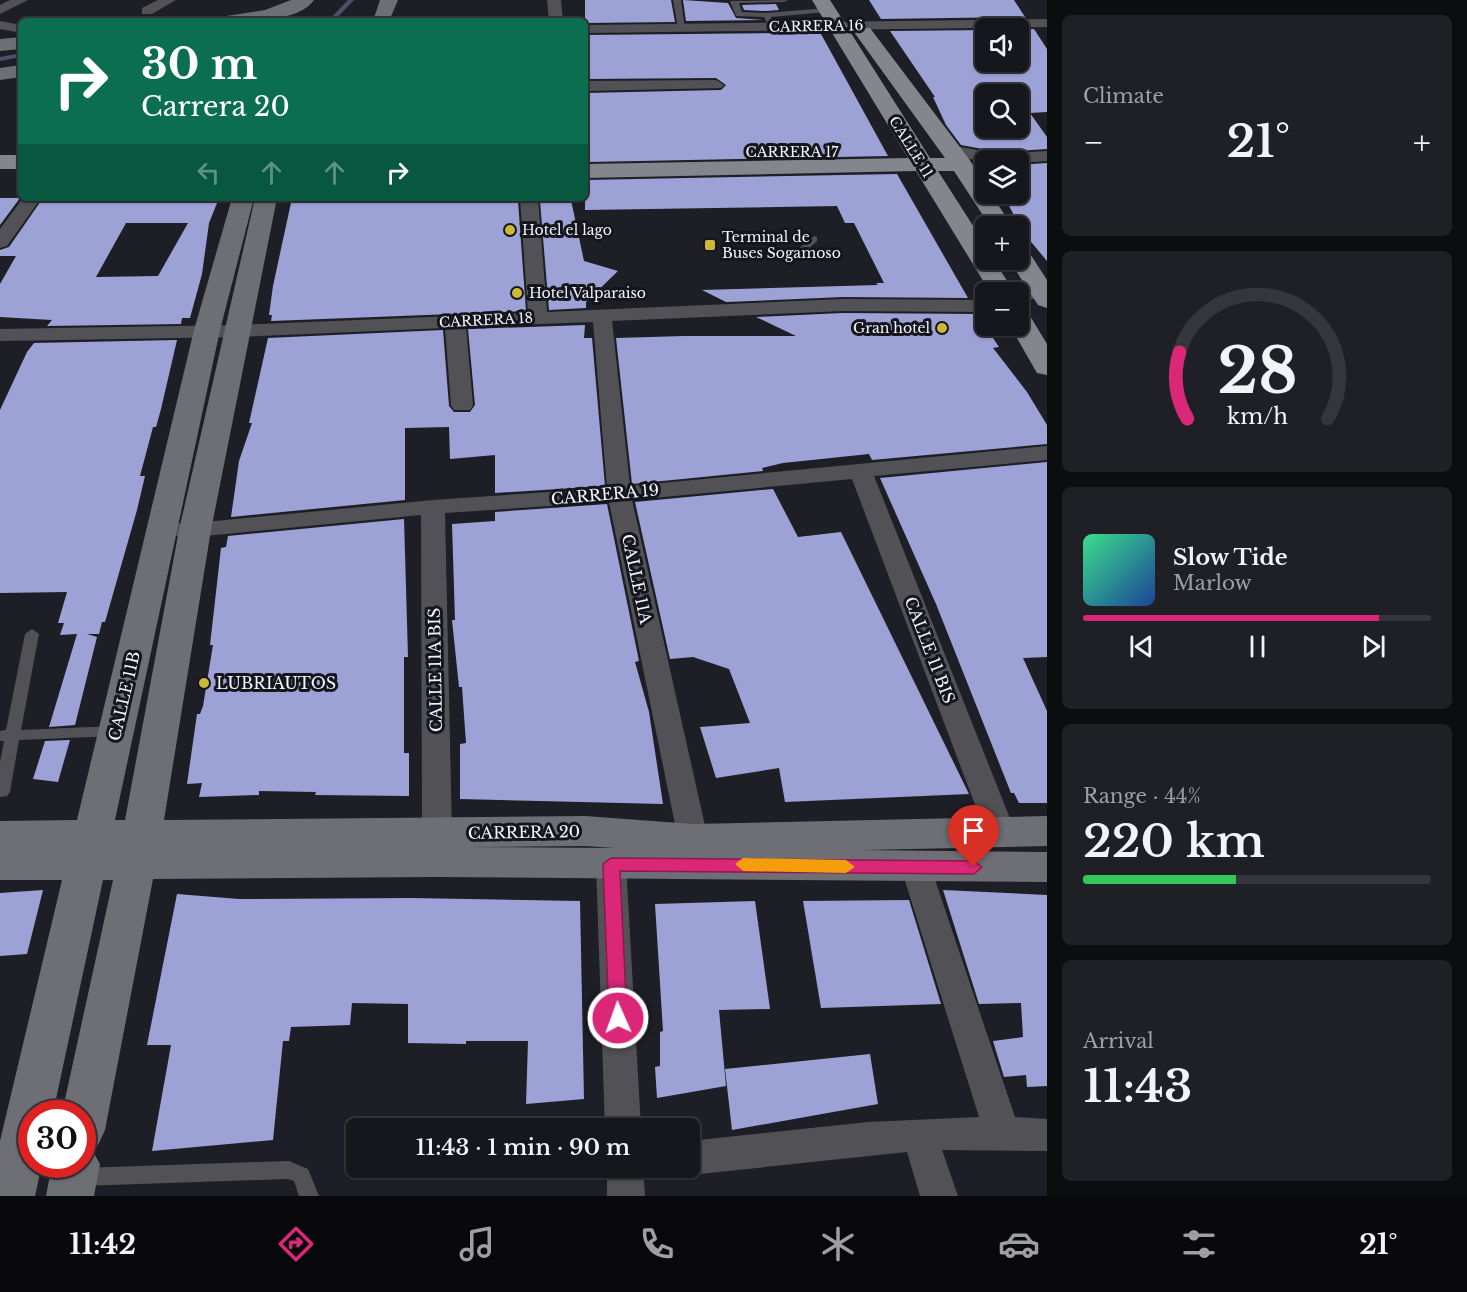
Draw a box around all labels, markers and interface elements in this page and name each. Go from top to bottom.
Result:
street label: CARRERA 16 [768,16,864,36]
map controls [975,18,1029,336]
button: sound [975,18,1029,72]
text: 30 m [141,38,257,90]
icon: right [42,42,120,120]
button: search [975,84,1029,138]
text: Climate [1083,84,1164,108]
text: Carrera 20 [141,90,290,123]
street label: CALLE 11 [885,113,937,181]
text: 21° [1227,113,1290,169]
text: − [1083,122,1104,163]
text: + [1413,122,1431,163]
street label: CARRERA 17 [746,143,839,161]
button: layers [975,150,1029,204]
icon: left [192,156,225,189]
icon: ahead [255,156,288,189]
icon: ahead [318,156,351,189]
icon: right [381,156,414,189]
button: + [975,216,1029,270]
place label: Hotel el lago [522,221,612,239]
marker: Hotel el lago [503,223,517,237]
place label: Terminal de Buses Sogamoso [722,228,841,262]
marker: Terminal de Buses Sogamoso [703,238,717,252]
button: − [975,282,1029,336]
place label: Hotel Valparaiso [529,284,646,302]
marker: Hotel Valparaiso [510,286,524,300]
street label: CARRERA 18 [438,309,534,331]
place label: Gran hotel [853,319,930,337]
marker: Gran hotel [935,321,949,335]
text: 28 [1217,332,1297,410]
text: km/h [1227,403,1288,430]
street label: CARRERA 19 [550,479,660,509]
street label: CALLE 11A [618,532,656,626]
text: Slow Tide [1173,544,1288,571]
text: Marlow [1173,571,1252,595]
street label: CALLE 11 BIS [900,594,960,706]
street label: CALLE 11A BIS [424,608,446,732]
icon: previous [1125,630,1158,663]
icon: pause [1241,630,1274,663]
icon: next [1357,630,1390,663]
street label: CALLE 11B [104,649,144,743]
place label: LUBRIAUTOS [216,673,336,693]
marker: LUBRIAUTOS [197,676,211,690]
text: Range · 44% [1083,784,1201,808]
pin [948,805,999,867]
text: 220 km [1083,813,1265,869]
icon: arrive [957,814,990,847]
street label: CARRERA 20 [468,821,580,843]
position arrow [586,986,650,1050]
text: Arrival [1083,1029,1154,1053]
text: 11:43 [1083,1058,1192,1114]
speed limit sign: 30 [18,1100,96,1178]
text: 11:43 · 1 min · 90 m [416,1134,630,1161]
icon: directions [275,1223,317,1265]
icon: music [456,1223,498,1265]
icon: phone [636,1223,678,1265]
icon: climate [817,1223,859,1265]
icon: car [998,1223,1040,1265]
icon: filters [1178,1223,1220,1265]
text: 11:42 [69,1228,136,1261]
text: 21° [1359,1228,1398,1261]

